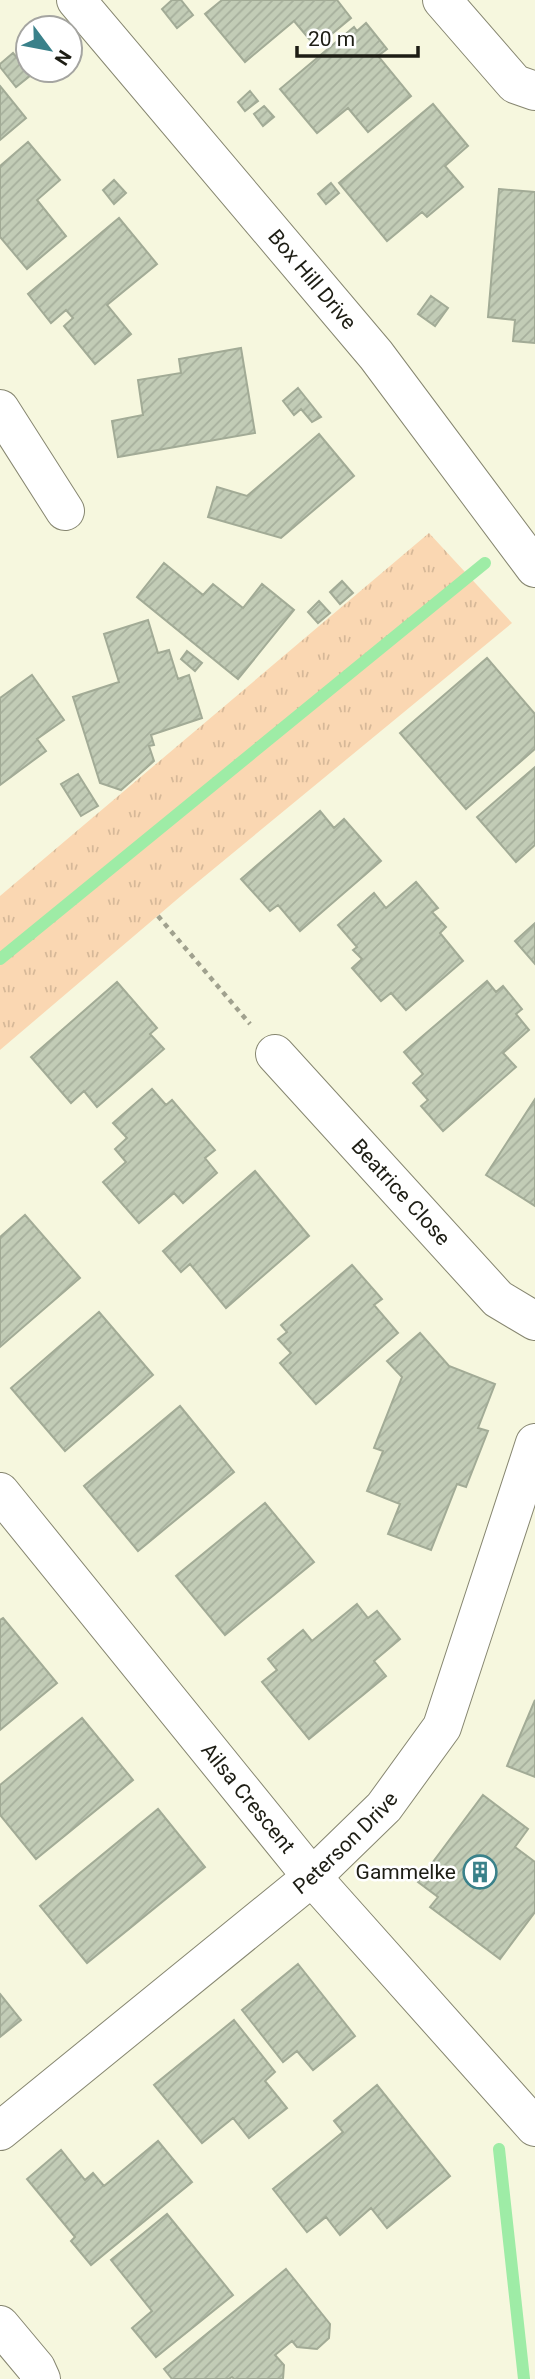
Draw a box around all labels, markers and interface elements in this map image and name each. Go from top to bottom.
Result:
north arrow [14,14,84,84]
scale bar [297,14,418,58]
text: 20 m [308,27,355,51]
text: N [50,46,76,70]
street label: Box Hill Drive [263,225,361,334]
street label: Beatrice Close [347,1134,455,1250]
street label: Ailsa Crescent [196,1738,300,1858]
street label: Peterson Drive [289,1787,403,1899]
building icon: Gammelke [461,1853,499,1891]
place label: Gammelke [356,1860,456,1884]

